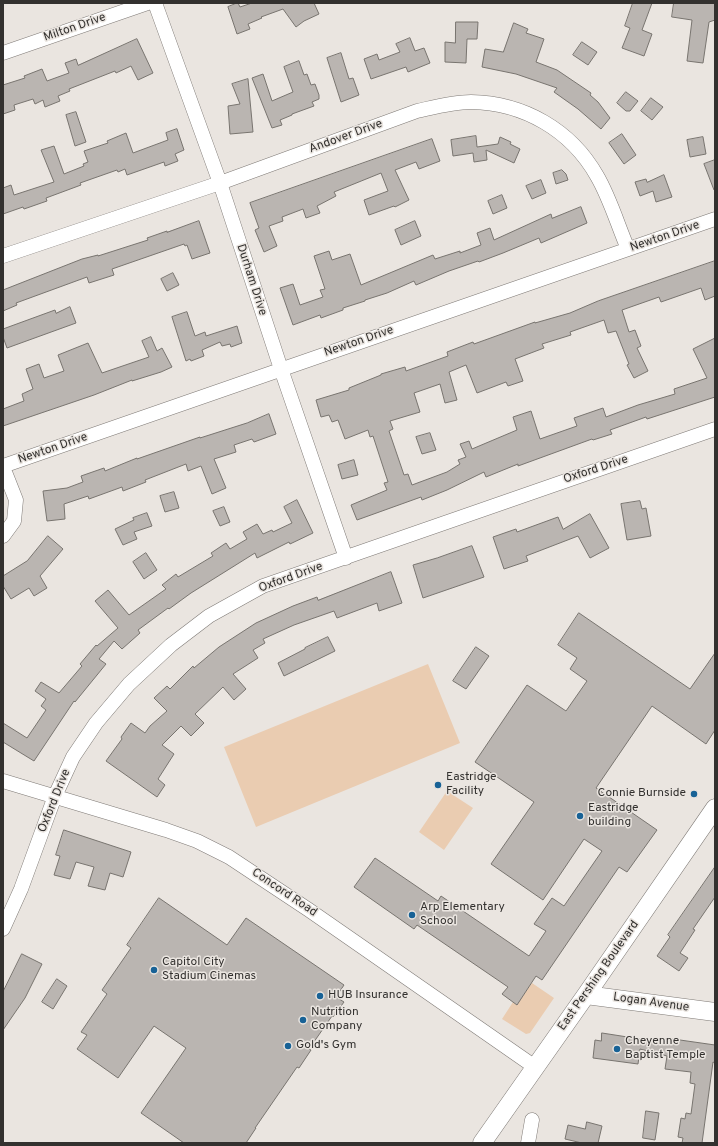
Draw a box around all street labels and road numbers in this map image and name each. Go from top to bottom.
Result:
street label: Milton Drive [42,11,108,45]
street label: Andover Drive [307,117,385,157]
street label: Newton Drive [628,218,702,256]
street label: Durham Drive [233,242,269,318]
street label: Newton Drive [322,323,396,361]
street label: Newton Drive [16,430,90,468]
street label: Oxford Drive [562,453,630,487]
street label: Oxford Drive [257,560,325,596]
street label: Oxford Drive [36,767,74,835]
street label: Concord Road [249,866,319,920]
street label: East Pershing Boulevard [555,918,643,1034]
street label: Logan Avenue [612,991,690,1015]

